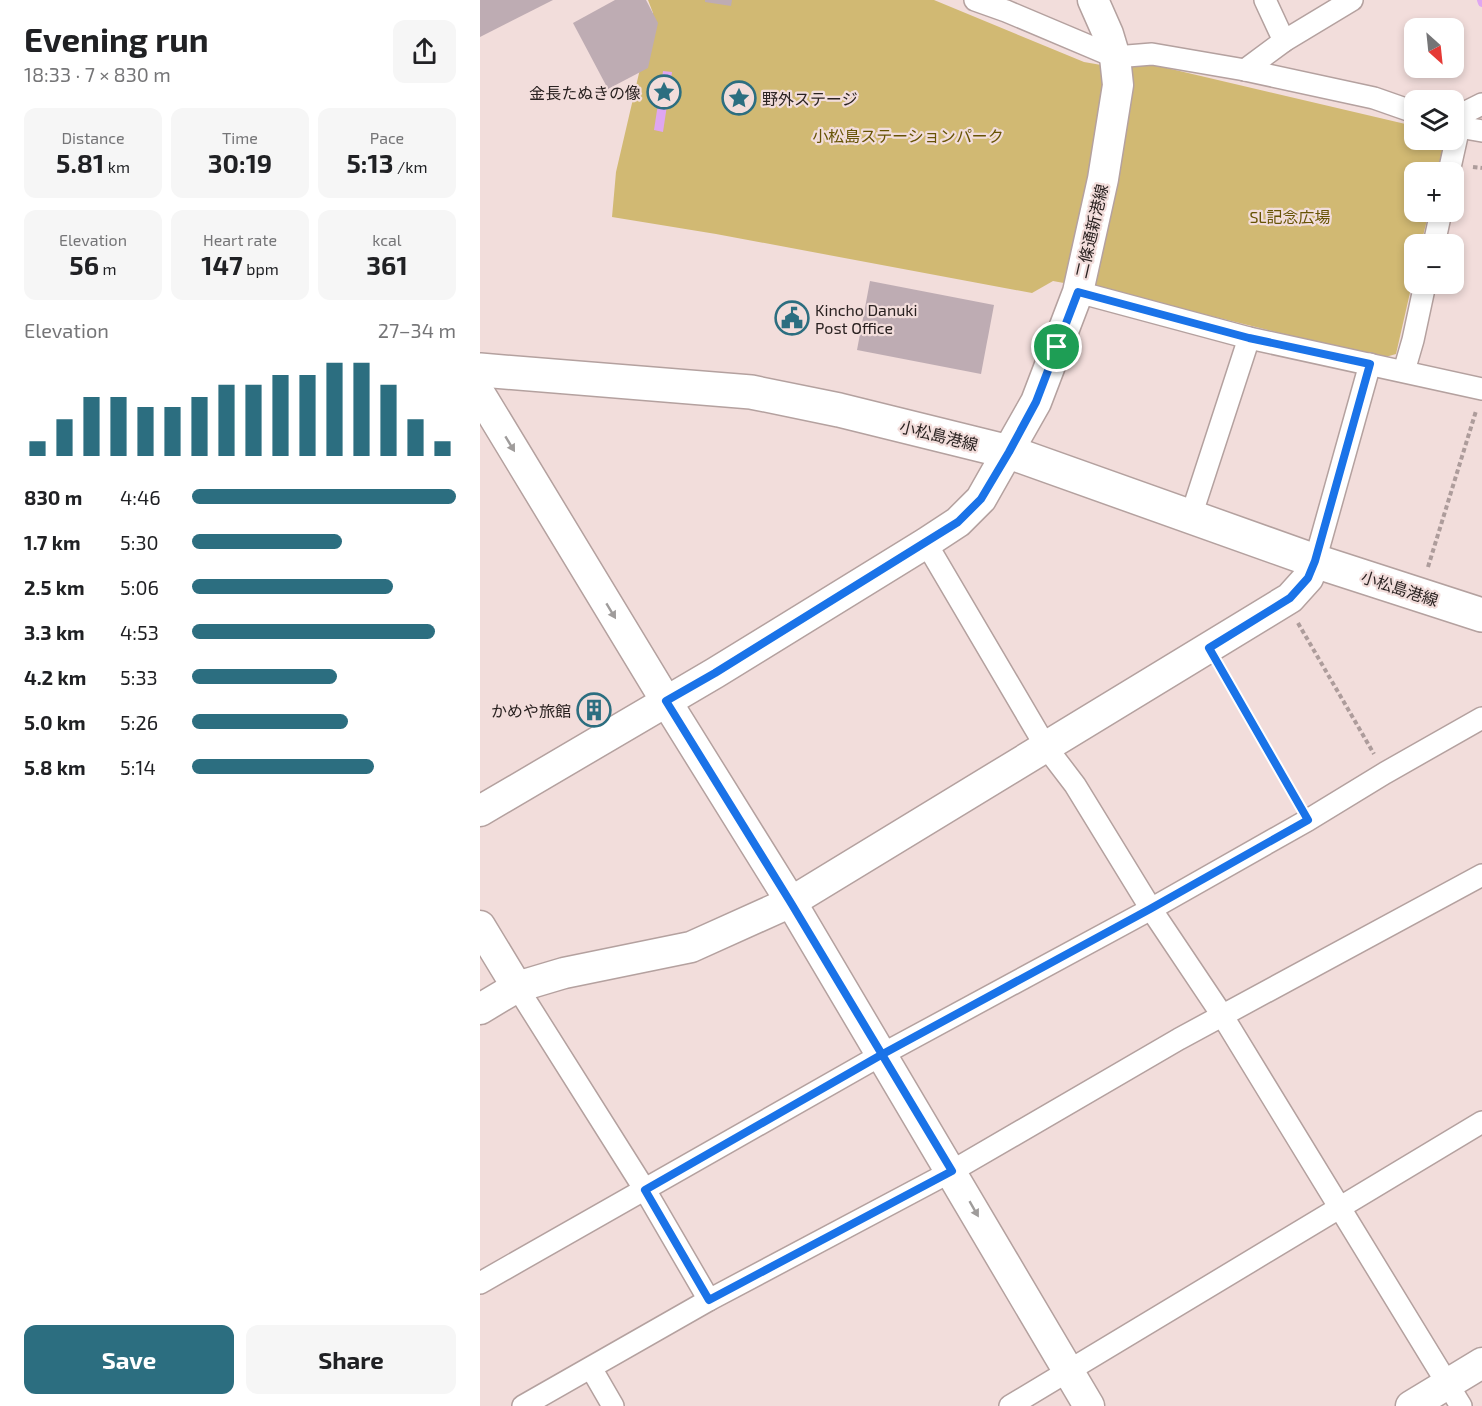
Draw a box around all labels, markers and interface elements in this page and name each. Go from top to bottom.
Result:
north arrow [1404,18,1464,78]
map controls [1404,18,1464,294]
text: Evening run [24,19,209,59]
button: share [393,20,456,83]
text: 18:33 · 7 × 830 m [24,62,171,86]
place icon: 金長たぬきの像 [646,74,682,110]
place icon: 野外ステージ [721,80,757,116]
place label: 金長たぬきの像 [529,83,641,102]
place label: 野外ステージ [762,89,858,108]
button: layers [1404,90,1464,150]
park label: 小松島ステーションパーク [812,126,1004,145]
text: Distance [61,128,125,147]
text: Time [222,128,258,147]
text: Pace [370,128,404,147]
text: 5.81 [56,147,104,178]
text: 30:19 [208,147,272,178]
text: 5:13 [346,147,394,178]
text: km [104,157,130,176]
text: /km [394,157,428,176]
button: + [1404,162,1464,222]
street label: 二條通新港線 [1071,182,1111,280]
park label: SL記念広場 [1249,207,1331,226]
text: Elevation [59,230,127,249]
text: Heart rate [203,230,277,249]
text: kcal [372,230,402,249]
button: − [1404,234,1464,294]
text: 56 [69,249,99,280]
text: 147 [201,249,243,280]
text: 361 [366,249,408,280]
text: m [99,259,117,278]
text: bpm [243,259,279,278]
public building icon: Kincho Danuki Post Office [774,300,810,336]
place label: Kincho Danuki Post Office [815,300,917,337]
text: Elevation [24,318,109,342]
text: 27–34 m [378,318,456,342]
pin [1031,321,1082,372]
icon: arrive [1040,330,1073,363]
street label: 小松島港線 [898,416,980,454]
one-way arrow [505,436,516,452]
text: 830 m [24,485,82,509]
text: 4:46 [120,485,161,509]
text: 1.7 km [24,530,81,554]
text: 5:30 [120,530,159,554]
street label: 小松島港線 [1359,567,1441,609]
text: 2.5 km [24,575,85,599]
text: 5:06 [120,575,159,599]
one-way arrow [606,603,617,619]
text: 3.3 km [24,620,85,644]
text: 4:53 [120,620,159,644]
text: 4.2 km [24,665,86,689]
text: 5:33 [120,665,158,689]
building icon: かめや旅館 [576,692,612,728]
place label: かめや旅館 [491,701,571,720]
text: 5.0 km [24,710,86,734]
text: 5:26 [120,710,158,734]
text: 5.8 km [24,755,86,779]
text: 5:14 [120,755,156,779]
one-way arrow [968,1201,979,1217]
button: Save [24,1325,234,1394]
button: Share [246,1325,456,1394]

